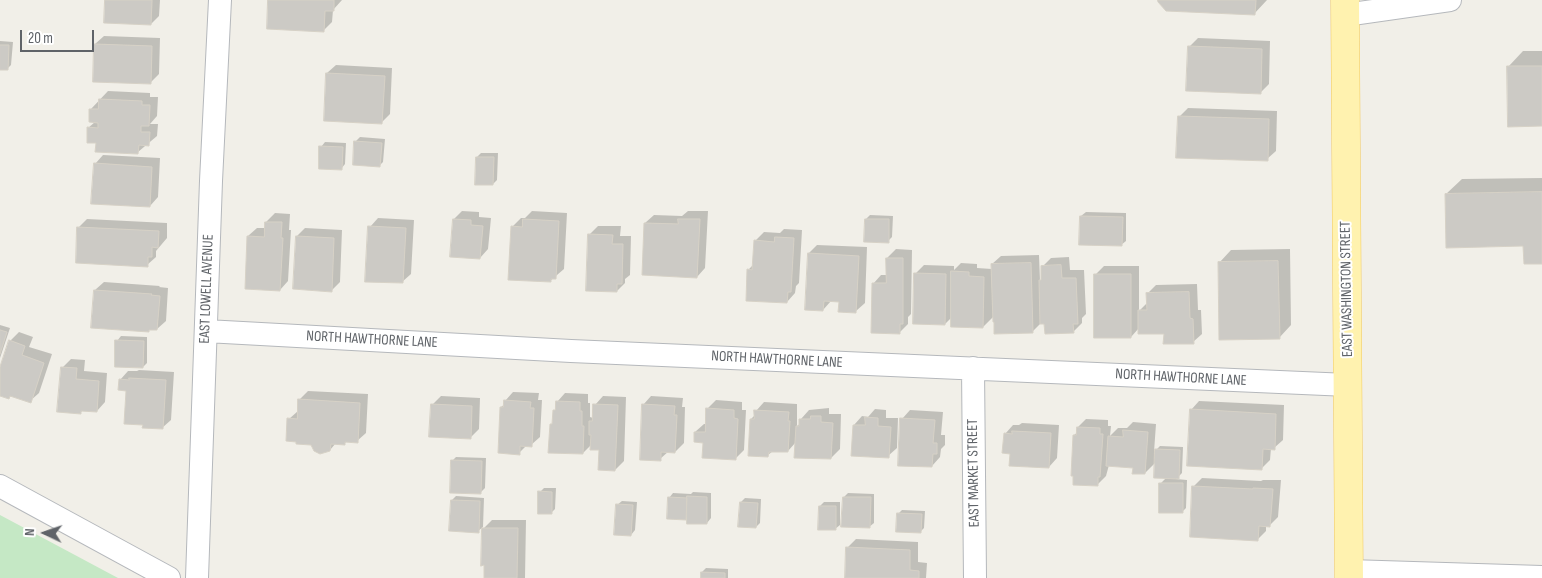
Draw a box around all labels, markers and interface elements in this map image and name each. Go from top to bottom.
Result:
scale bar [22,20,96,52]
text: 20 m [28,29,53,48]
street label: EAST WASHINGTON STREET [1337,221,1357,357]
street label: EAST LOWELL AVENUE [196,234,218,344]
street label: NORTH HAWTHORNE LANE [306,328,438,352]
street label: NORTH HAWTHORNE LANE [711,348,843,372]
street label: NORTH HAWTHORNE LANE [1115,366,1247,390]
street label: EAST MARKET STREET [964,419,984,527]
north arrow [20,508,70,558]
text: N [21,528,38,536]

